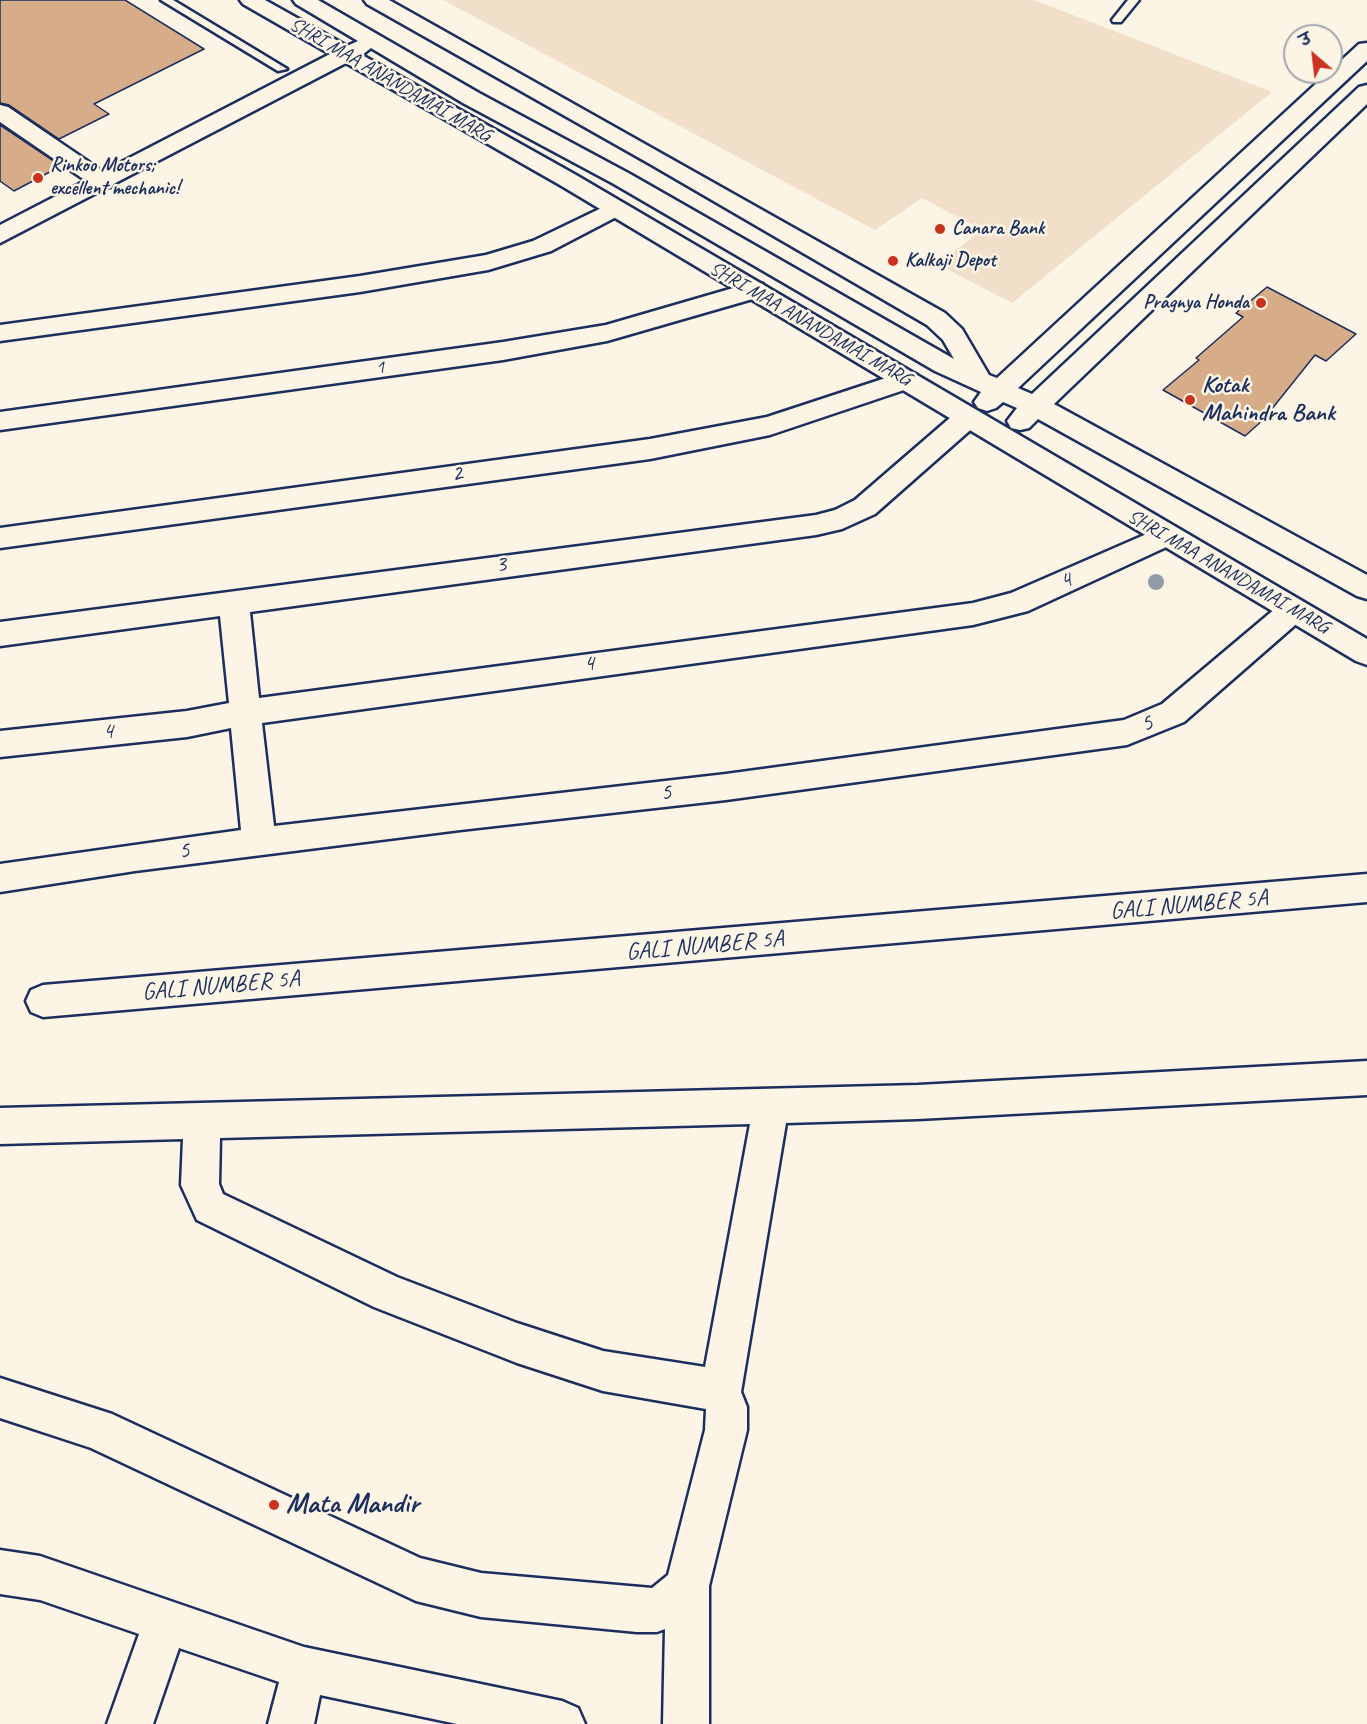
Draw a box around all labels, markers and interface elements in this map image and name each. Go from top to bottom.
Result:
street label: SHRI MAA ANANDAMAI MARG [285,13,495,147]
north arrow [1283,24,1343,84]
text: उ [1296,29,1315,51]
place label: Rinkoo Motors; excellent mechanic! [50,154,179,201]
marker: Rinkoo Motors; excellent mechanic! [31,171,45,185]
place label: Canara Bank [952,217,1044,241]
marker: Canara Bank [933,222,947,236]
place label: Kalkaji Depot [905,249,996,273]
marker: Kalkaji Depot [886,254,900,268]
street label: SHRI MAA ANANDAMAI MARG [705,257,915,391]
place label: Pragnya Honda [1143,291,1249,315]
marker: Pragnya Honda [1254,296,1268,310]
street label: 1 [374,355,386,381]
place label: Kotak Mahindra Bank [1202,372,1335,428]
marker: Kotak Mahindra Bank [1183,393,1197,407]
street label: 2 [450,459,464,489]
street label: SHRI MAA ANANDAMAI MARG [1123,505,1333,639]
street label: 3 [494,550,508,580]
street label: 4 [1055,566,1077,596]
street label: 4 [582,649,596,679]
street label: 5 [1137,709,1157,739]
street label: 4 [101,717,115,747]
street label: 5 [659,778,673,808]
street label: 5 [177,836,191,866]
street label: GALI NUMBER 5A [1109,884,1269,926]
street label: GALI NUMBER 5A [625,925,785,967]
street label: GALI NUMBER 5A [141,965,301,1007]
place label: Mata Mandir [286,1488,419,1522]
marker: Mata Mandir [267,1498,281,1512]

